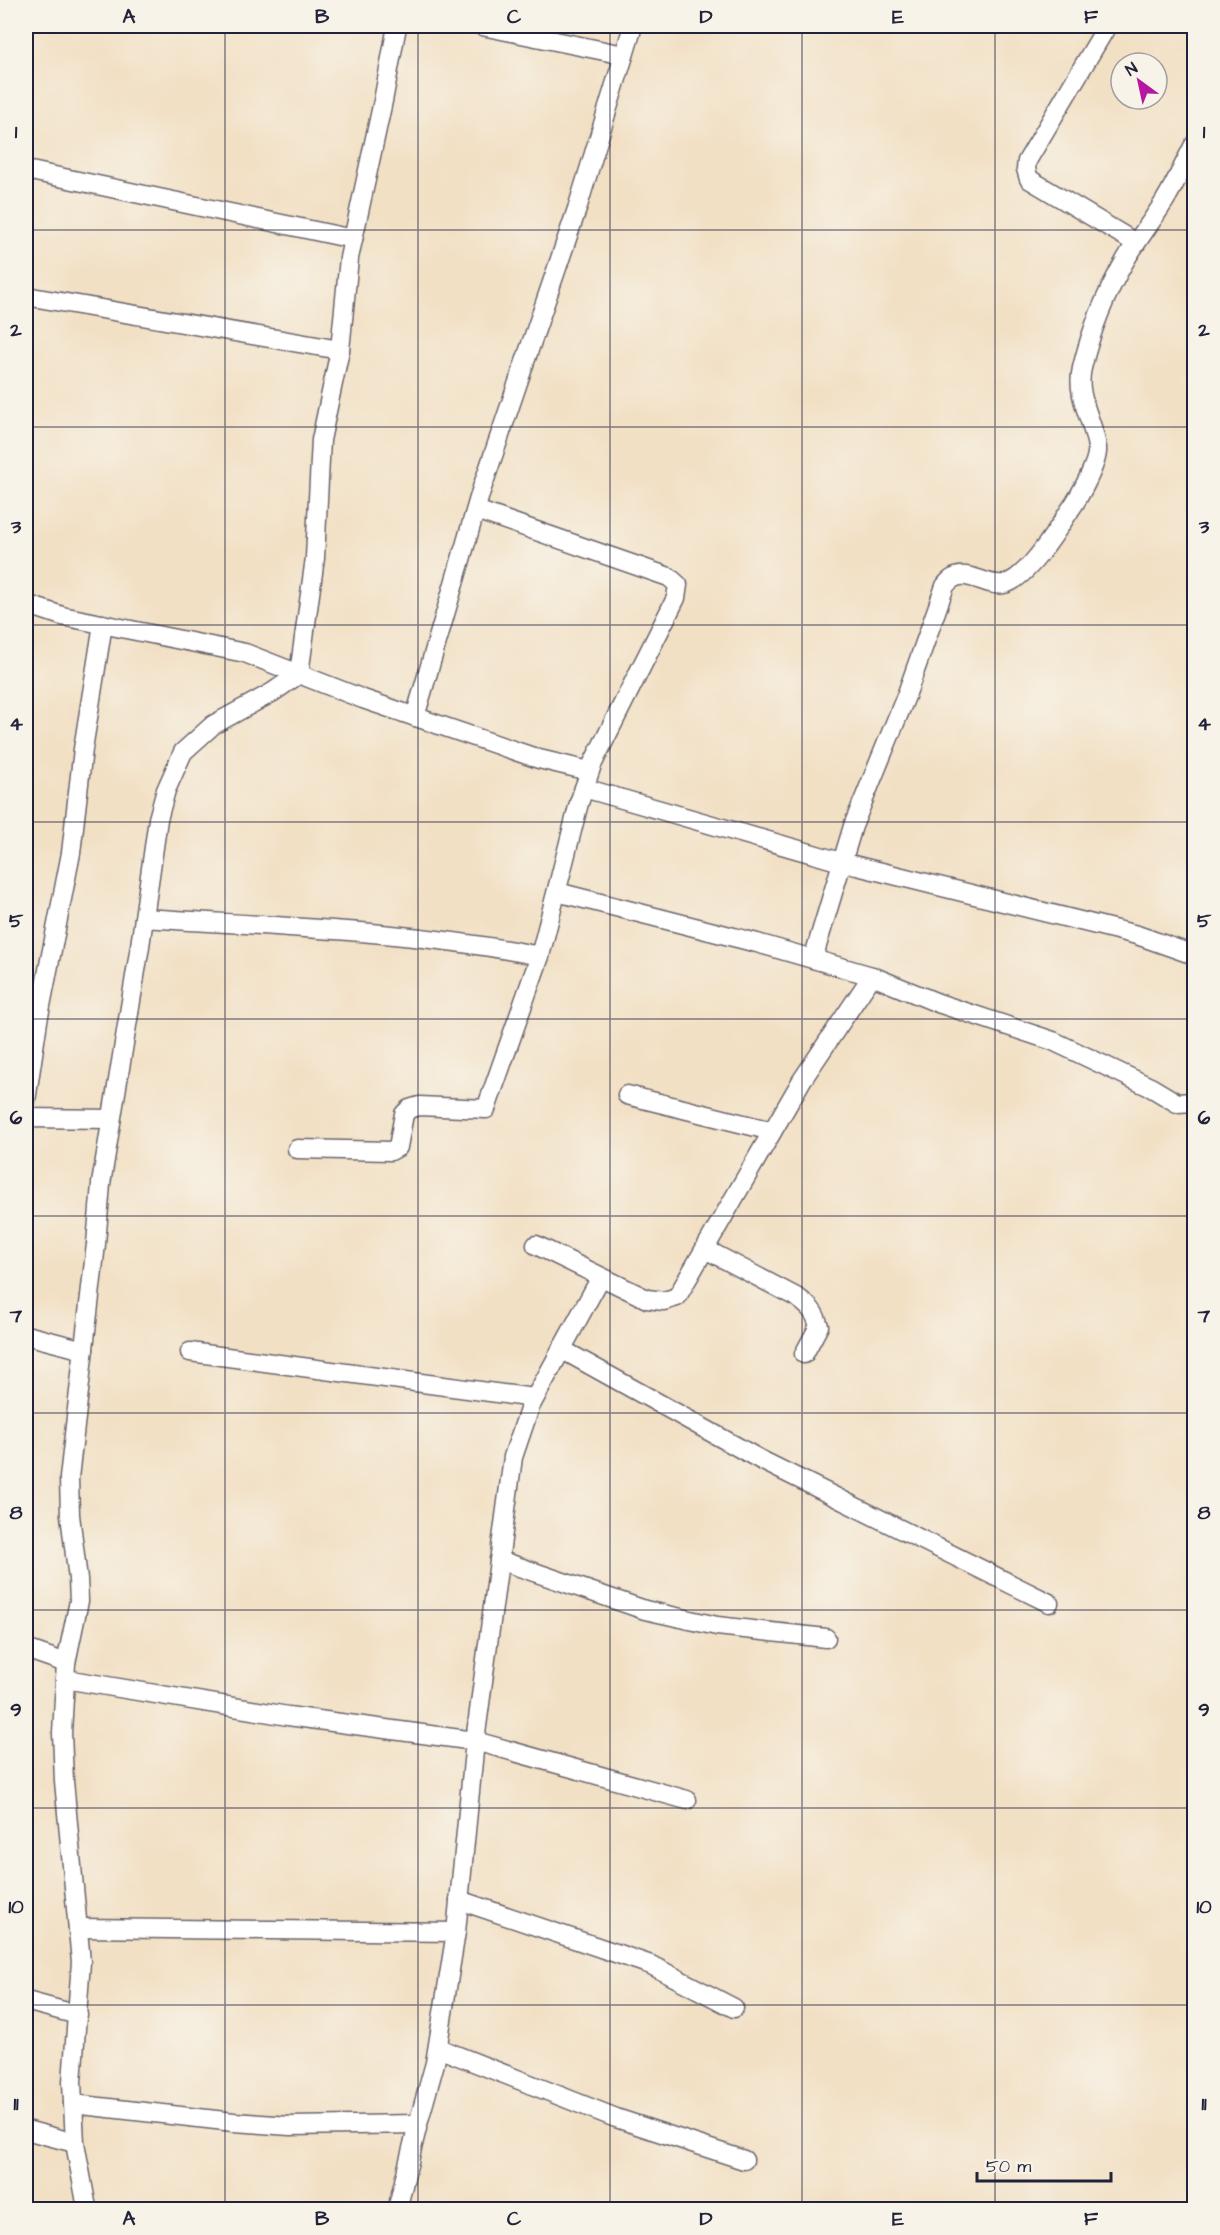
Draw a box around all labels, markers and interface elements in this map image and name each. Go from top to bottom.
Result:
text: A [123,3,136,31]
text: B [315,3,330,31]
text: C [507,3,522,31]
text: D [700,3,713,31]
text: E [892,3,904,31]
text: F [1084,3,1099,31]
north arrow [1109,51,1169,111]
text: N [1121,57,1142,81]
text: 1 [15,118,18,146]
text: 1 [1203,118,1206,146]
text: 2 [9,316,22,344]
text: 2 [1197,316,1210,344]
text: 3 [10,513,22,541]
text: 3 [1198,513,1210,541]
text: 4 [9,710,23,738]
text: 4 [1197,710,1211,738]
text: 5 [9,907,24,935]
text: 5 [1197,907,1212,935]
text: 6 [10,1104,23,1132]
text: 6 [1198,1104,1211,1132]
text: 7 [9,1302,23,1330]
text: 7 [1197,1302,1211,1330]
text: 8 [10,1499,23,1527]
text: 8 [1198,1499,1211,1527]
text: 9 [10,1696,22,1724]
text: 9 [1198,1696,1210,1724]
text: 10 [8,1893,24,1921]
text: 10 [1196,1893,1212,1921]
text: 11 [13,2090,19,2118]
text: 11 [1201,2090,1207,2118]
scale bar [977,2145,1110,2183]
text: 50 m [986,2154,1031,2179]
text: A [123,2205,136,2233]
text: B [315,2205,330,2233]
text: C [507,2205,522,2233]
text: D [700,2205,713,2233]
text: E [892,2205,904,2233]
text: F [1084,2205,1099,2233]

